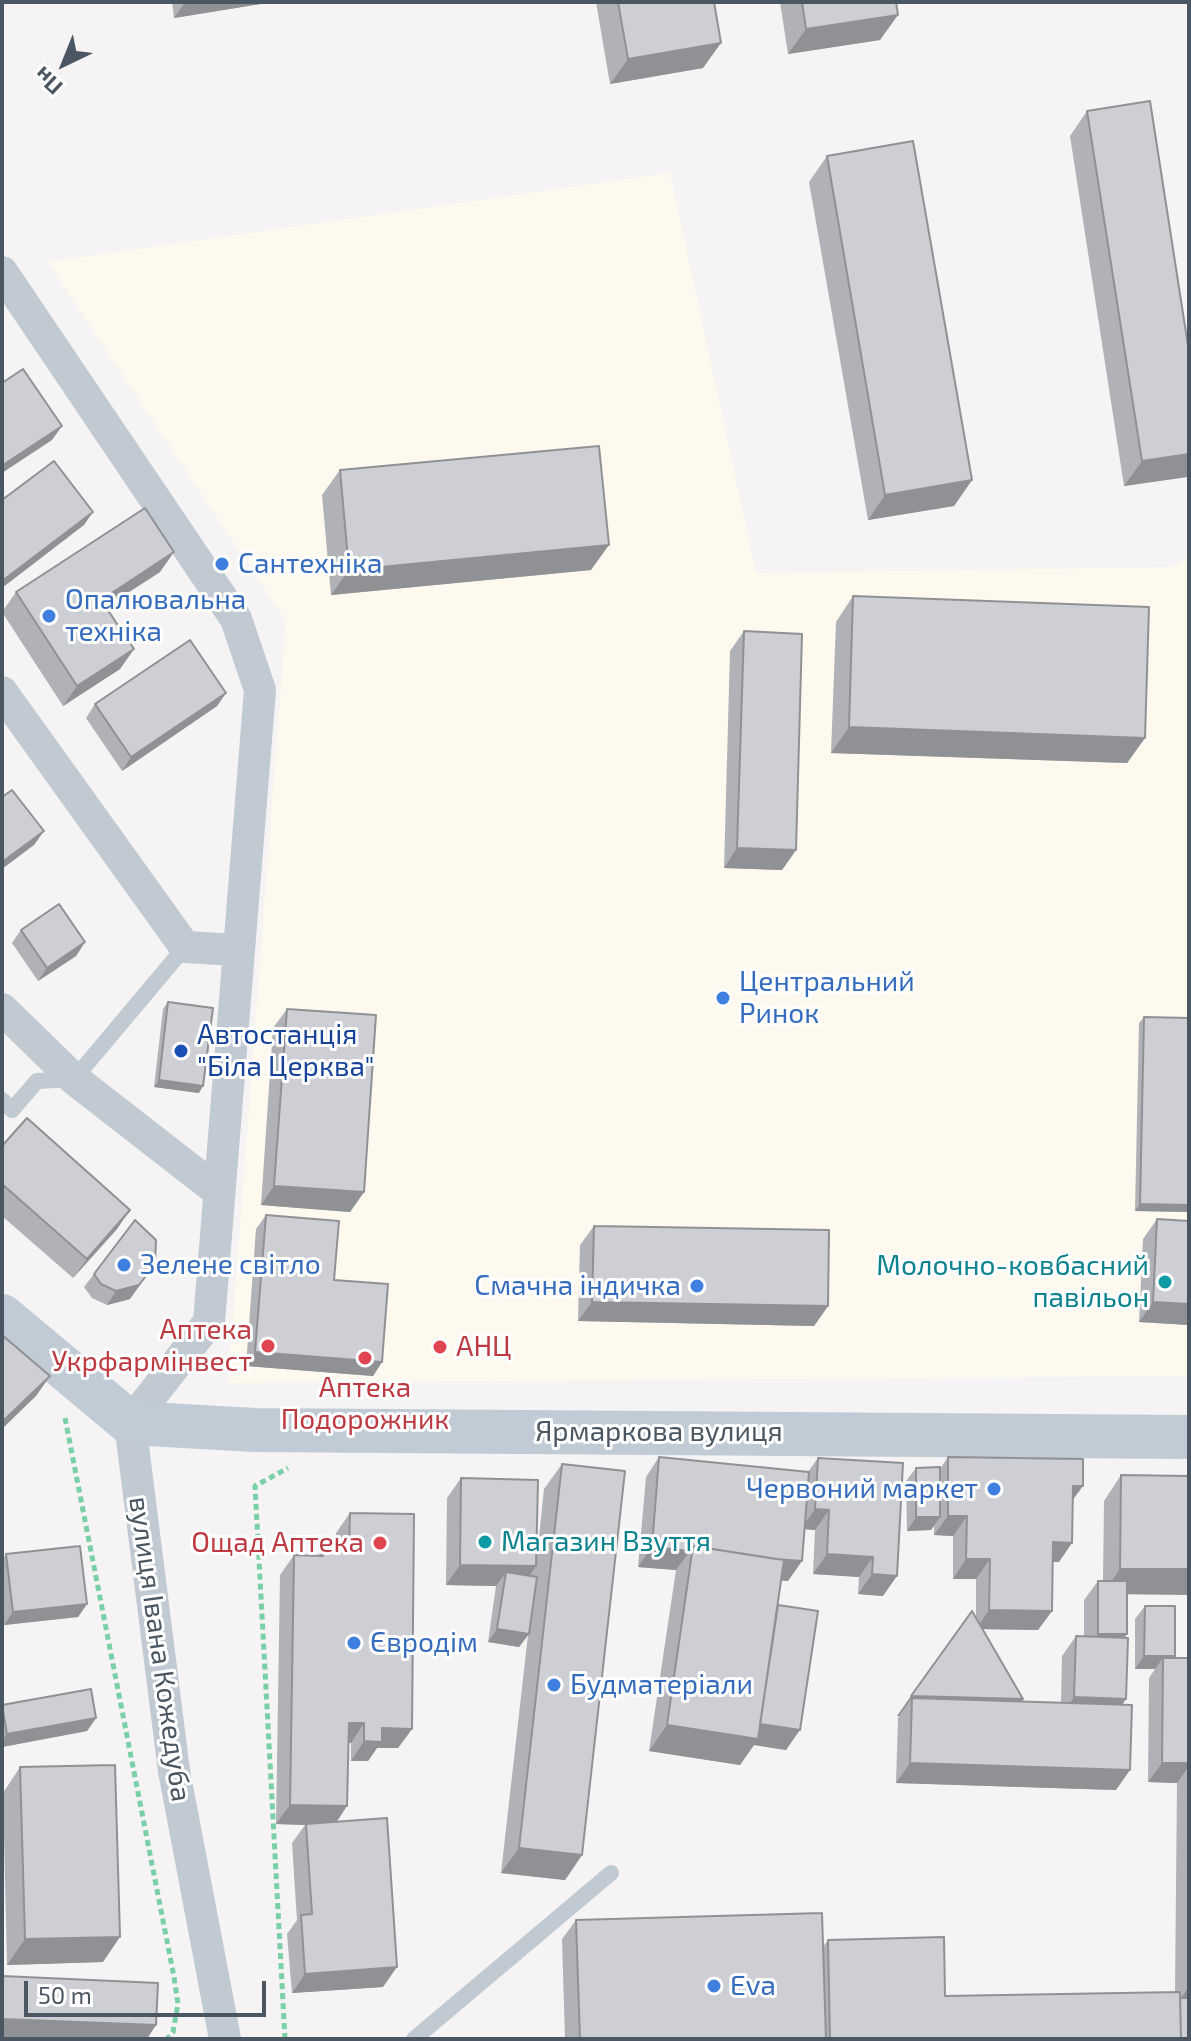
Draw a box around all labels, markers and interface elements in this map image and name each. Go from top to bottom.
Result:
north arrow [24,24,104,104]
text: Пн [28,62,67,101]
place label: Сантехніка [238,547,383,581]
marker: Сантехніка [213,555,231,573]
place label: Опалювальна техніка [65,583,246,649]
marker: Опалювальна техніка [40,607,58,625]
place label: Центральний Ринок [739,965,915,1031]
marker: Центральний Ринок [714,989,732,1007]
place label: Автостанція "Біла Церква" [197,1018,374,1084]
marker: Автостанція "Біла Церква" [172,1042,190,1060]
place label: Зелене світло [140,1248,321,1282]
place label: Молочно-ковбасний павільон [876,1249,1149,1315]
marker: Зелене світло [115,1256,133,1274]
place label: Смачна індичка [474,1269,681,1303]
marker: Молочно-ковбасний павільон [1156,1273,1174,1291]
marker: Смачна індичка [688,1277,706,1295]
place label: Аптека Укрфармінвест [51,1313,252,1379]
place label: АНЦ [456,1330,511,1364]
marker: Аптека Укрфармінвест [259,1337,277,1355]
marker: АНЦ [431,1338,449,1356]
marker: Аптека Подорожник [356,1349,374,1367]
place label: Аптека Подорожник [281,1371,449,1437]
street label: Ярмаркова вулиця [535,1415,783,1449]
place label: Червоний маркет [746,1472,978,1506]
marker: Червоний маркет [985,1480,1003,1498]
street label: вулиця Івана Кожедуба [122,1494,198,1804]
place label: Магазин Взуття [501,1525,711,1559]
place label: Ощад Аптека [191,1526,364,1560]
marker: Магазин Взуття [476,1533,494,1551]
marker: Ощад Аптека [371,1534,389,1552]
place label: Євродім [370,1626,478,1660]
marker: Євродім [345,1634,363,1652]
place label: Будматеріали [570,1668,753,1702]
marker: Будматеріали [545,1676,563,1694]
scale bar [28,1965,270,2015]
place label: Eva [730,1969,776,2003]
marker: Eva [705,1977,723,1995]
text: 50 m [38,1980,92,2009]

